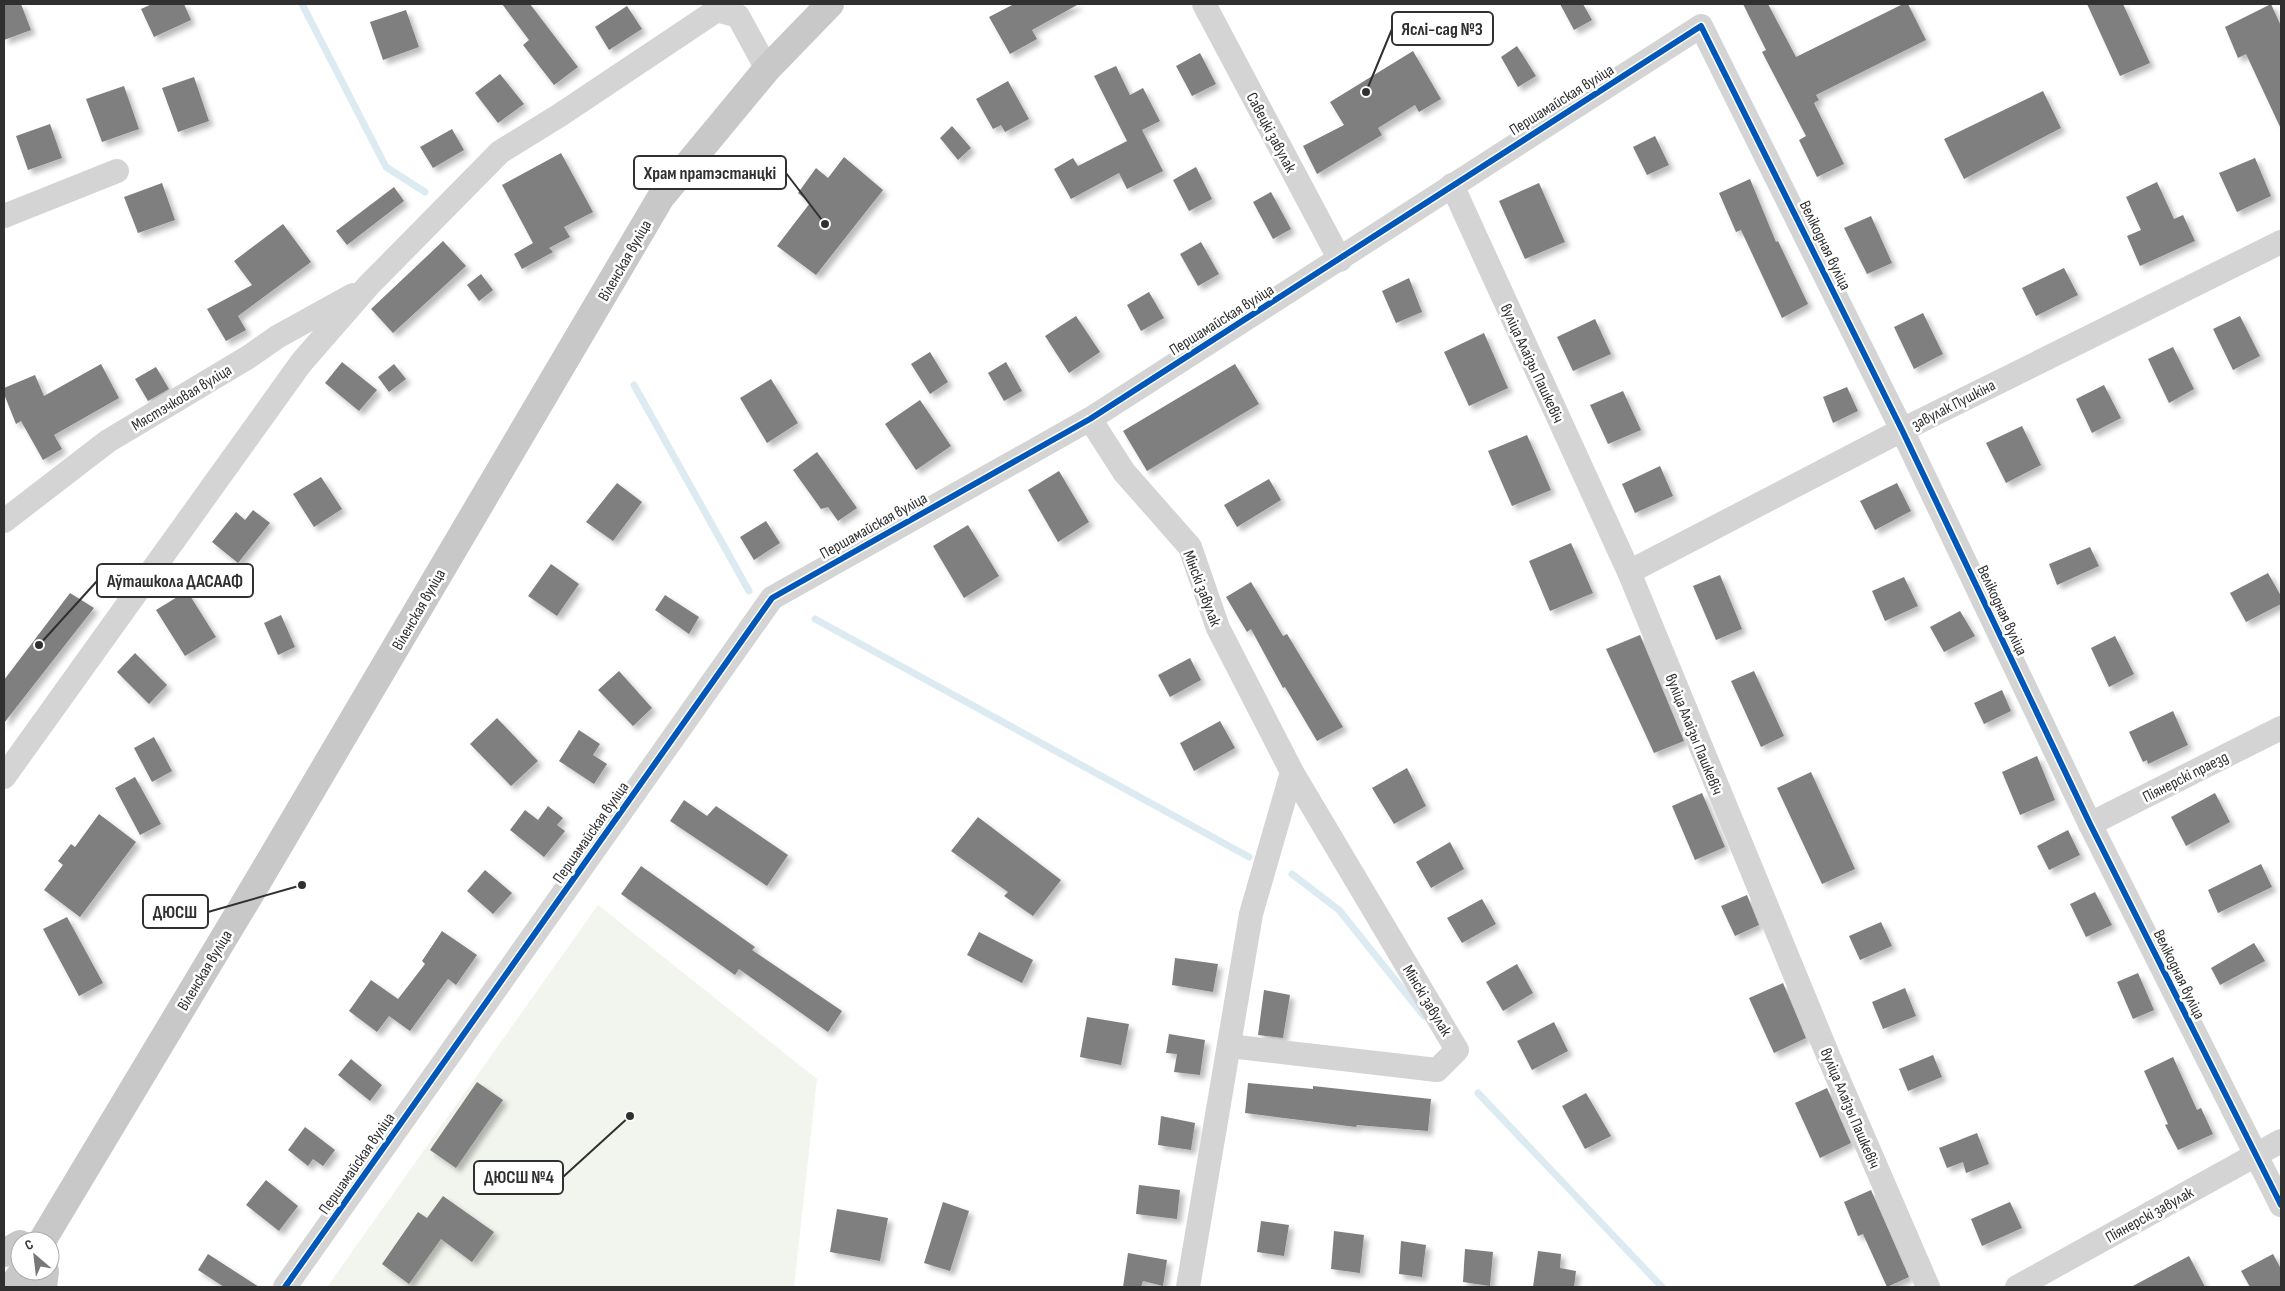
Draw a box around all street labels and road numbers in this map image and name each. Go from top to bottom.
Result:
street label: Першамайская вуліца [1506,60,1618,140]
street label: Савецкі завулак [1242,90,1300,177]
street label: Велікодная вуліца [1795,198,1855,294]
street label: Віленская вуліца [594,217,656,305]
street label: Першамайская вуліца [1166,280,1278,360]
street label: вуліца Алаізы Пашкевіч [1496,301,1568,426]
street label: Мястэчковая вуліца [128,361,235,436]
street label: завулак Пушкіна [1909,376,1999,435]
street label: Першамайская вуліца [817,489,931,564]
street label: Мінскі завулак [1178,548,1225,630]
street label: Велікодная вуліца [1972,563,2031,659]
street label: Віленская вуліца [388,566,450,654]
street label: вуліца Алаізы Пашкевіч [1661,671,1727,798]
street label: Піянерскі праезд [2140,748,2232,807]
street label: Першамайская вуліца [549,778,633,887]
street label: Віленская вуліца [174,927,237,1014]
street label: Велікодная вуліца [2149,927,2209,1023]
street label: Мінскі завулак [1398,962,1456,1041]
street label: вуліца Алаізы Пашкевіч [1816,1045,1884,1172]
street label: Першамайская вуліца [315,1109,399,1218]
street label: Піянерскі завулак [2102,1183,2198,1247]

